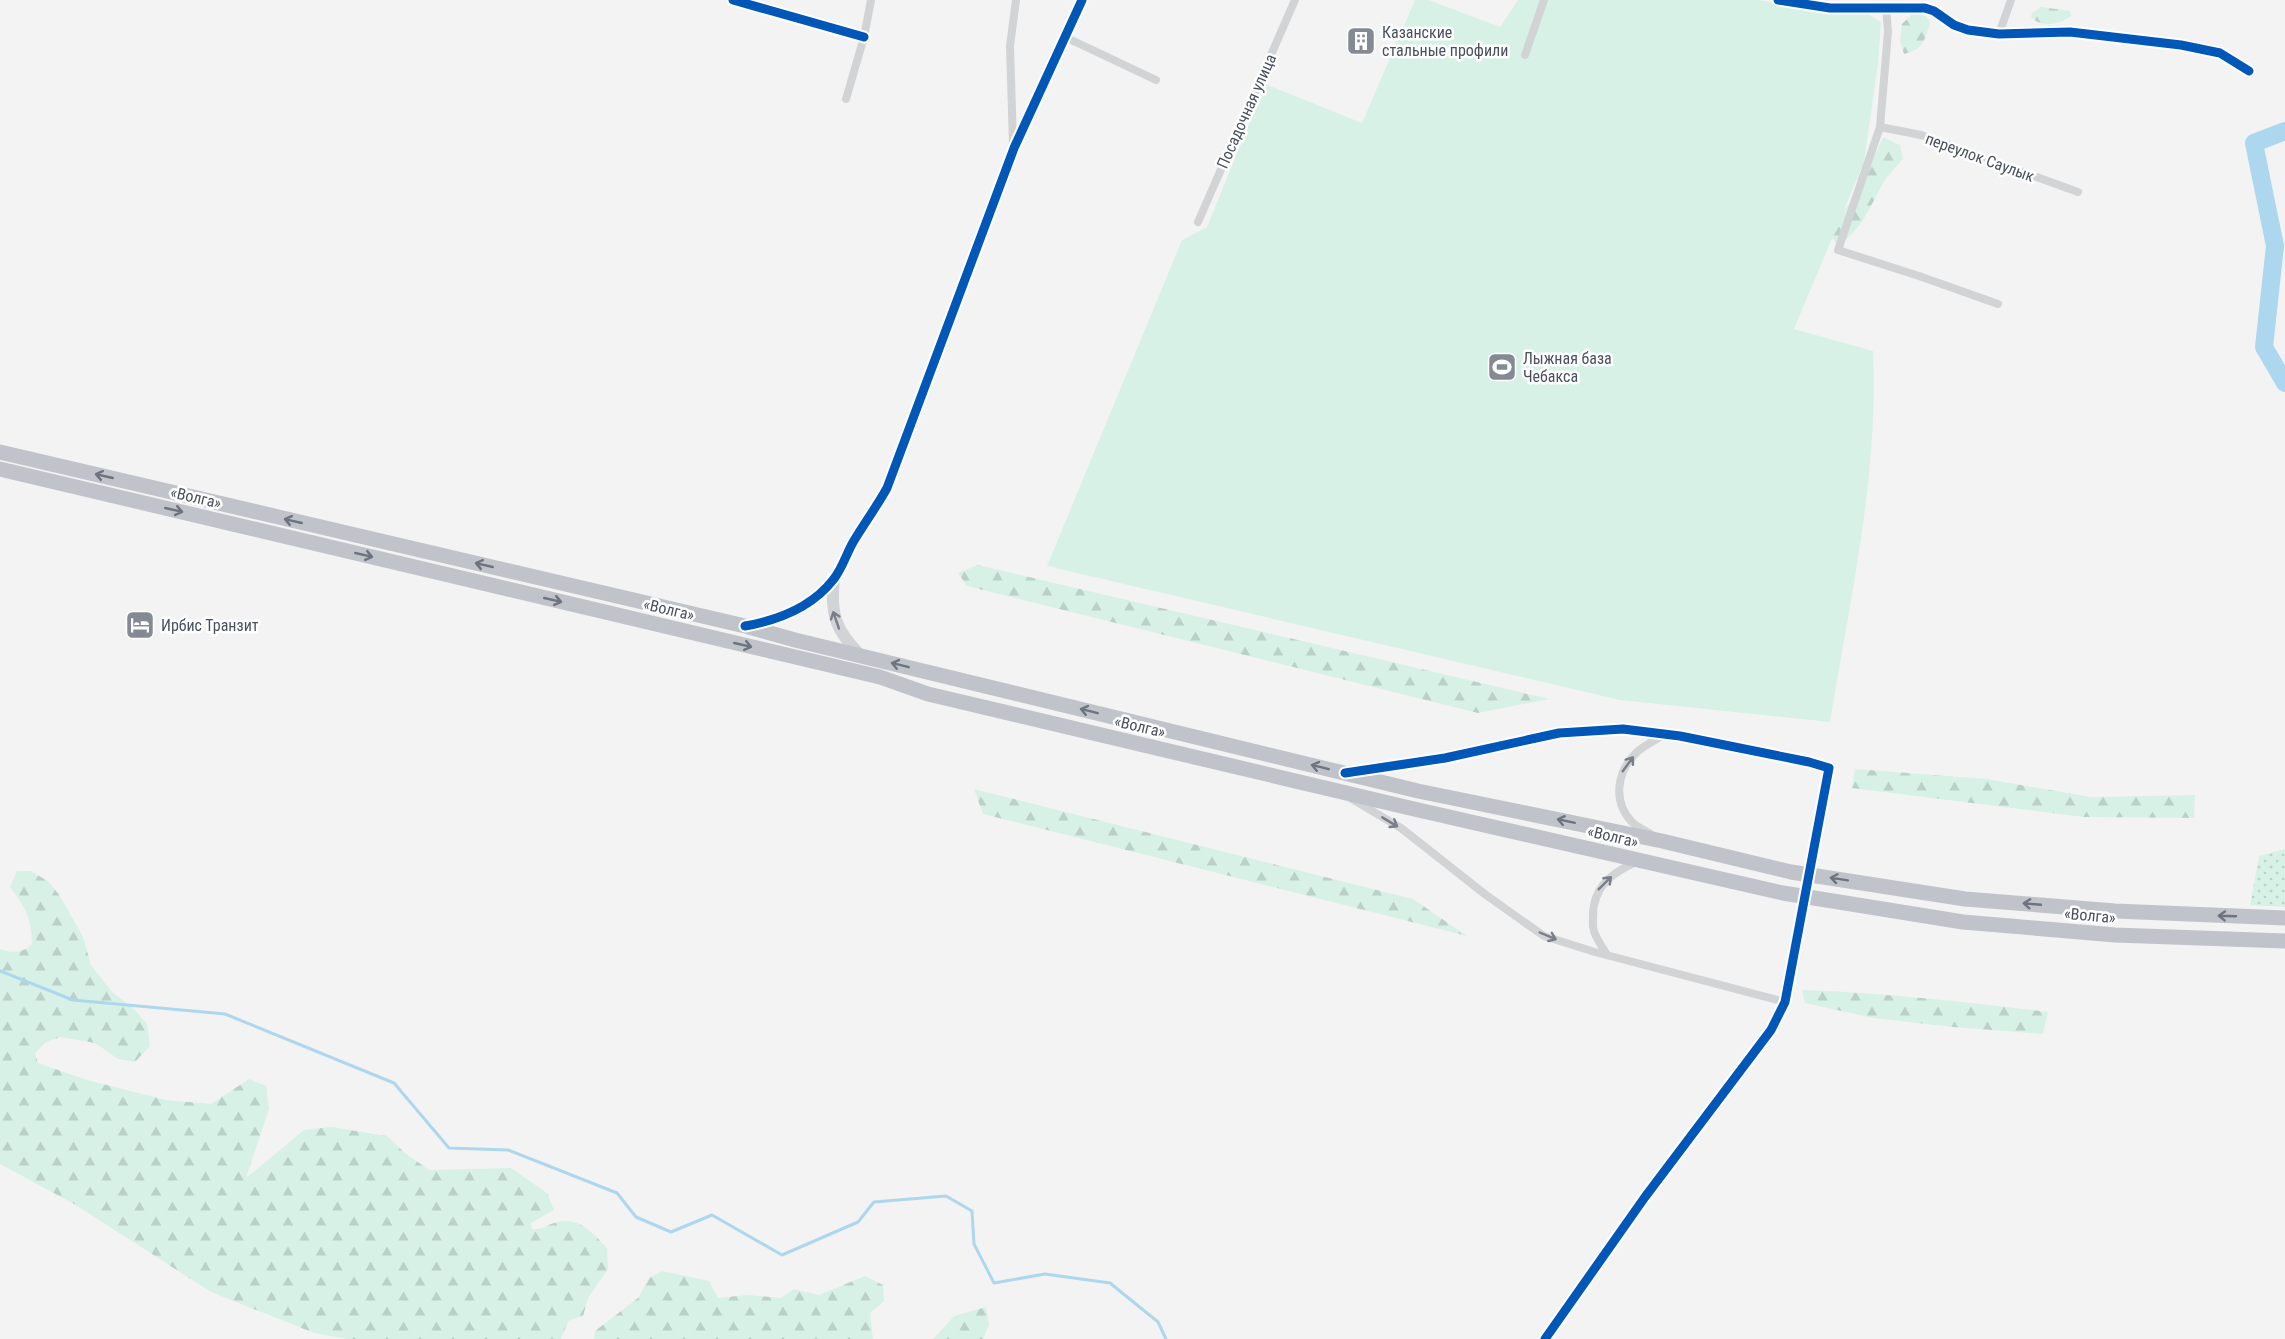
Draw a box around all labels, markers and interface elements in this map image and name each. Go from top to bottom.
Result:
place label: Казанские стальные профили [1382,23,1508,60]
building icon: Казанские стальные профили [1345,25,1377,57]
street label: Посадочная улица [1213,51,1280,171]
street label: переулок Саулык [1923,129,2037,186]
place label: Лыжная база Чебакса [1523,349,1612,386]
sports icon: Лыжная база Чебакса [1486,351,1518,383]
one-way arrow [94,470,113,482]
street label: «Волга» [169,482,224,513]
one-way arrow [164,505,183,517]
one-way arrow [284,514,303,526]
one-way arrow [353,550,373,561]
one-way arrow [475,559,494,570]
street label: «Волга» [642,594,697,625]
one-way arrow [543,595,563,606]
hotel icon: Ирбис Транзит [124,609,156,641]
one-way arrow [830,612,841,630]
place label: Ирбис Транзит [161,616,259,635]
one-way arrow [733,640,752,651]
one-way arrow [891,659,910,671]
one-way arrow [1080,705,1099,717]
street label: «Волга» [1113,711,1168,742]
one-way arrow [1622,756,1634,772]
one-way arrow [1311,761,1330,773]
one-way arrow [1557,815,1576,826]
one-way arrow [1381,816,1398,828]
street label: «Волга» [1586,821,1641,852]
one-way arrow [1829,873,1849,884]
one-way arrow [1598,876,1613,891]
one-way arrow [2022,898,2042,909]
street label: «Волга» [2063,904,2117,927]
one-way arrow [2217,910,2237,921]
one-way arrow [1538,931,1556,942]

